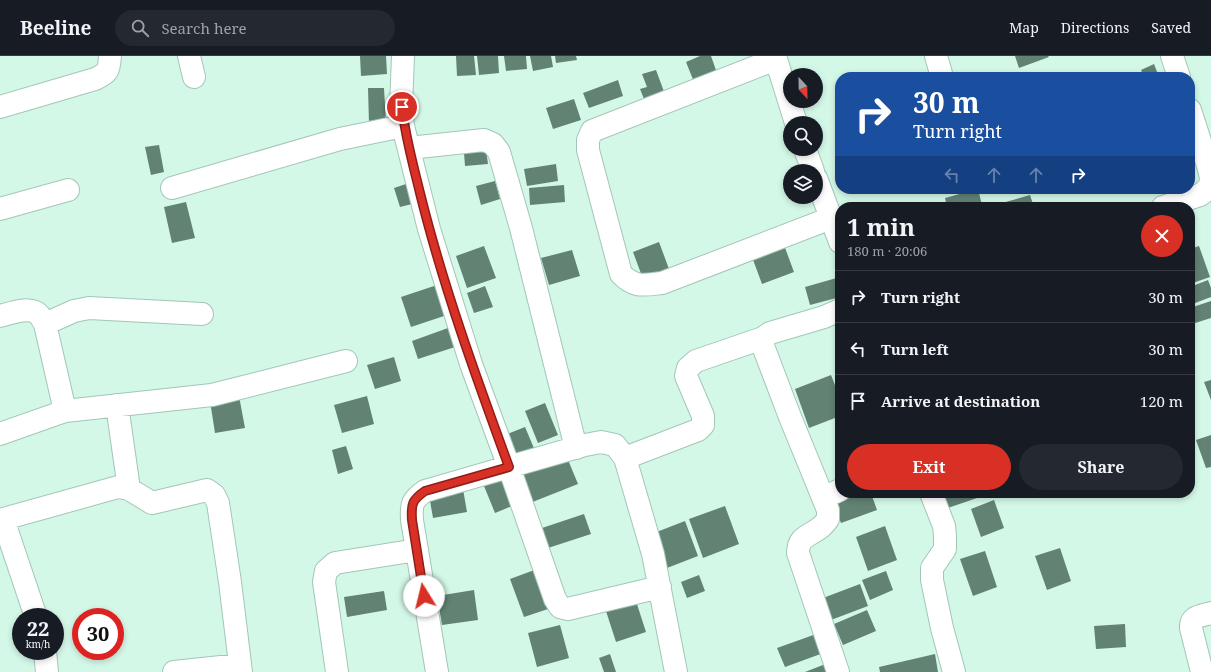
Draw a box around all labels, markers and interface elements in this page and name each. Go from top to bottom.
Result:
search box [115,10,395,46]
text: Beeline [20,15,91,41]
icon: search [129,17,151,39]
text: Search here [161,18,247,38]
text: Map [1009,18,1039,37]
text: Directions [1061,18,1129,37]
text: Saved [1151,18,1191,37]
north arrow [783,68,823,108]
map controls [783,68,823,204]
text: 30 m [913,83,980,121]
icon: right [847,88,899,140]
pin [385,90,419,124]
icon: arrive [391,96,413,118]
button: search [783,116,823,156]
text: Turn right [913,119,1002,143]
button: layers [783,164,823,204]
icon: left [941,164,963,186]
icon: ahead [983,164,1005,186]
icon: ahead [1025,164,1047,186]
icon: right [1067,164,1089,186]
text: 1 min [847,210,915,243]
button: close [1141,215,1183,257]
text: 180 m · 20:06 [847,242,927,260]
icon: right [847,286,869,308]
text: Turn right [881,287,960,307]
text: 30 m [1148,287,1183,307]
icon: left [847,338,869,360]
text: Turn left [881,339,949,359]
text: 30 m [1148,339,1183,359]
icon: arrive [847,390,869,412]
text: Arrive at destination [881,391,1040,411]
text: 120 m [1140,391,1183,411]
button: Exit [847,444,1011,490]
button: Share [1019,444,1183,490]
position arrow [403,575,445,617]
speed limit sign: 30 [72,608,124,660]
text: 22 [27,615,49,642]
text: km/h [26,637,50,651]

